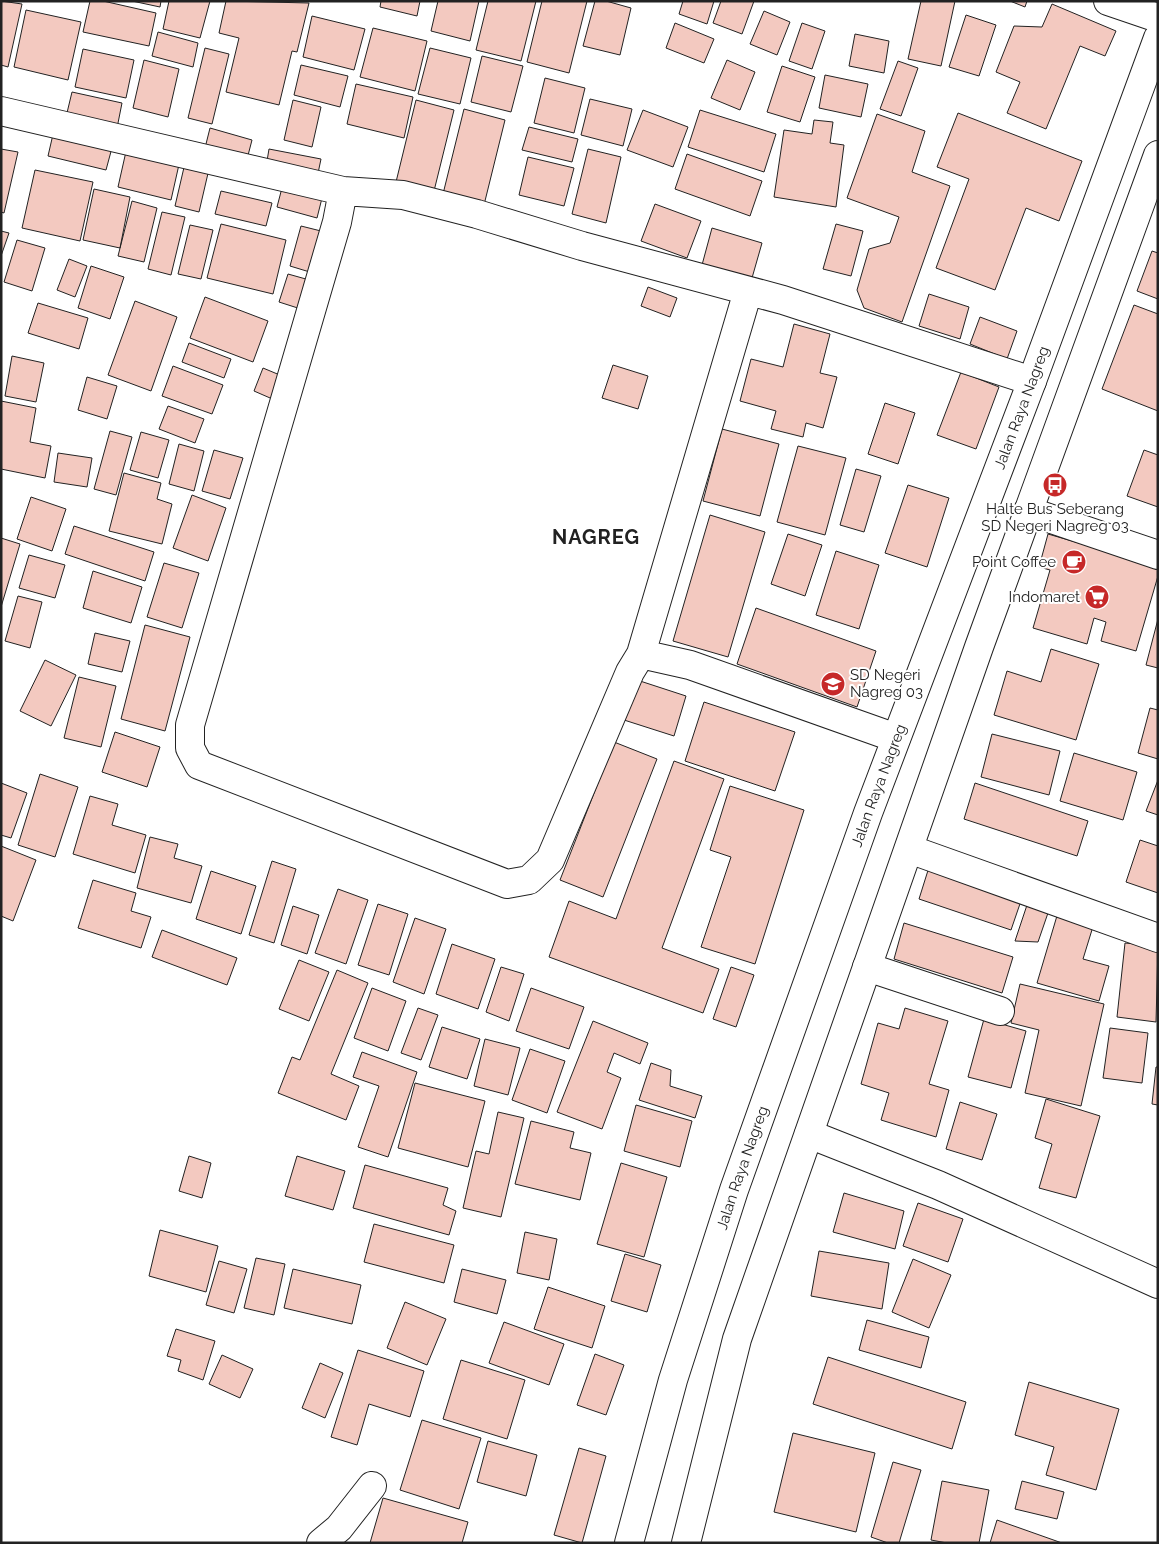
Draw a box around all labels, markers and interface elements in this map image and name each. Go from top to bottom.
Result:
street label: Jalan Raya Nagreg [990,344,1053,472]
bus stop icon: Halte Bus Seberang SD Negeri Nagreg 03 [1042,472,1068,498]
place label: Halte Bus Seberang SD Negeri Nagreg 03 [981,500,1129,535]
district label: NAGREG [552,525,640,549]
cafe icon: Point Coffee [1061,549,1087,575]
place label: Point Coffee [972,553,1056,571]
supermarket icon: Indomaret [1084,584,1110,610]
place label: Indomaret [1009,588,1080,606]
place label: SD Negeri Nagreg 03 [850,666,923,701]
school or university icon: SD Negeri Nagreg 03 [820,671,846,697]
street label: Jalan Raya Nagreg [848,722,910,849]
street label: Jalan Raya Nagreg [713,1104,772,1232]

